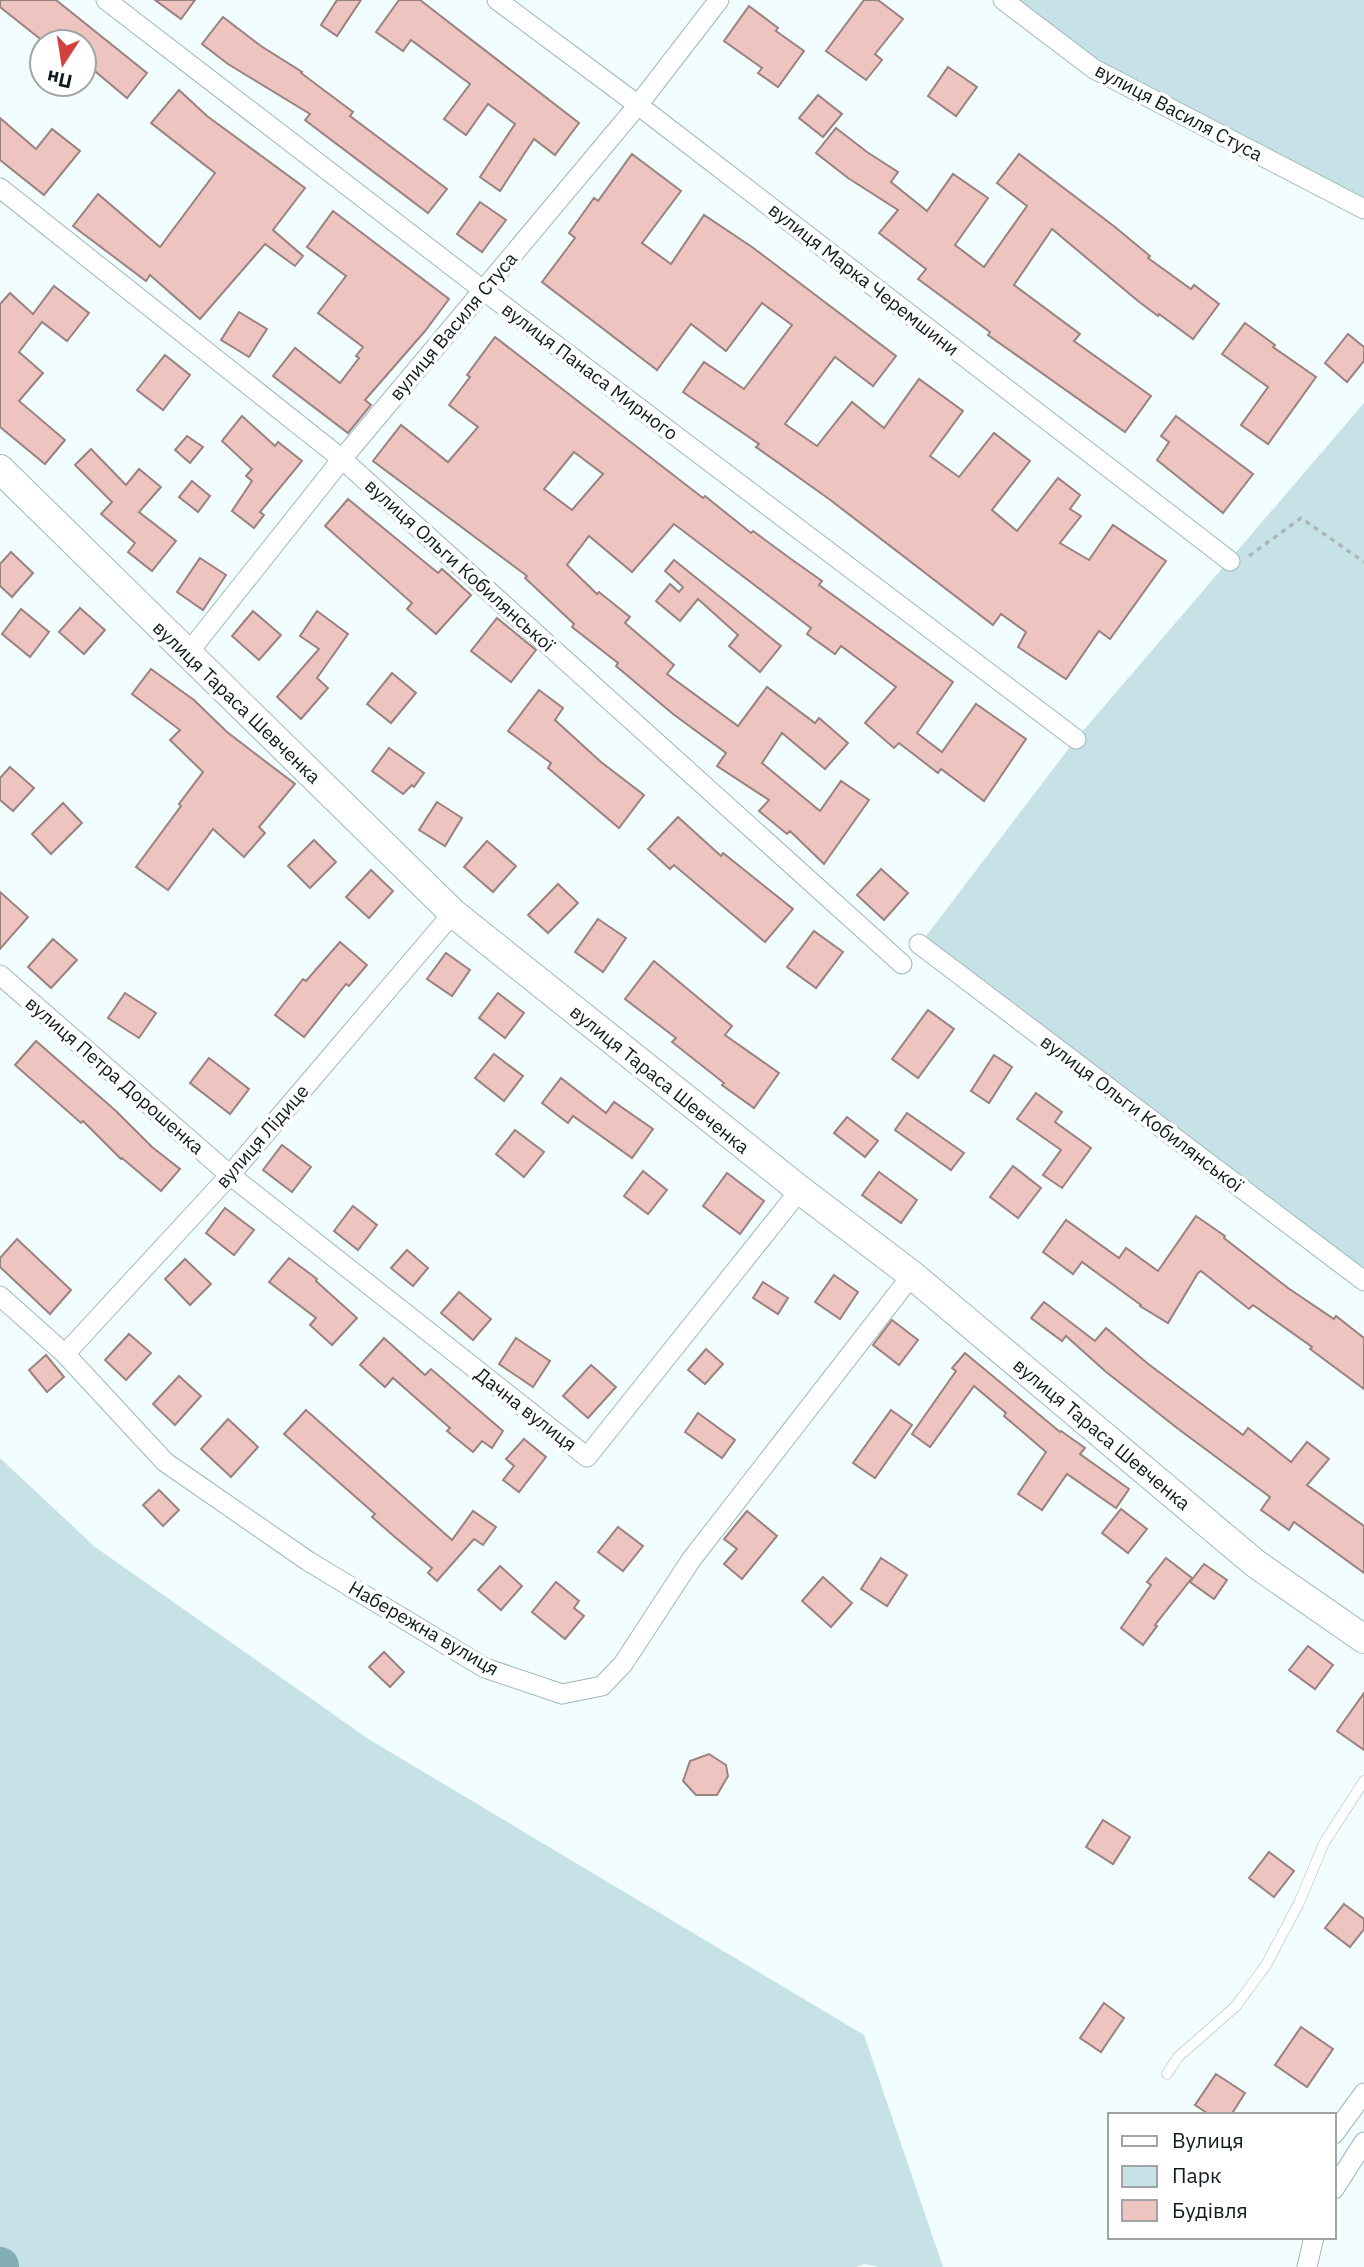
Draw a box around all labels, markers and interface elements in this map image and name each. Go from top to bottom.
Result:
north arrow [28,28,98,98]
street label: вулиця Василя Стуса [1091,58,1267,166]
text: Пн [45,65,74,94]
street label: вулиця Марка Черемшини [764,197,964,361]
street label: вулиця Василя Стуса [384,247,522,405]
street label: вулиця Панаса Мирного [497,297,683,445]
street label: вулиця Ольги Кобилянської [360,473,561,657]
street label: вулиця Тараса Шевченка [148,616,326,788]
street label: вулиця Петра Дорошенка [21,991,209,1159]
street label: вулиця Тараса Шевченка [565,999,755,1159]
street label: вулиця Ольги Кобилянської [1036,1029,1249,1198]
street label: вулиця Лідице [210,1079,314,1193]
street label: вулиця Тараса Шевченка [1009,1353,1195,1515]
street label: Дачна вулиця [470,1362,582,1456]
street label: Набережна вулиця [345,1575,503,1681]
legend [1108,2113,1336,2239]
text: Вулиця [1172,2126,1244,2154]
text: Парк [1172,2161,1222,2189]
text: Будівля [1172,2196,1248,2224]

